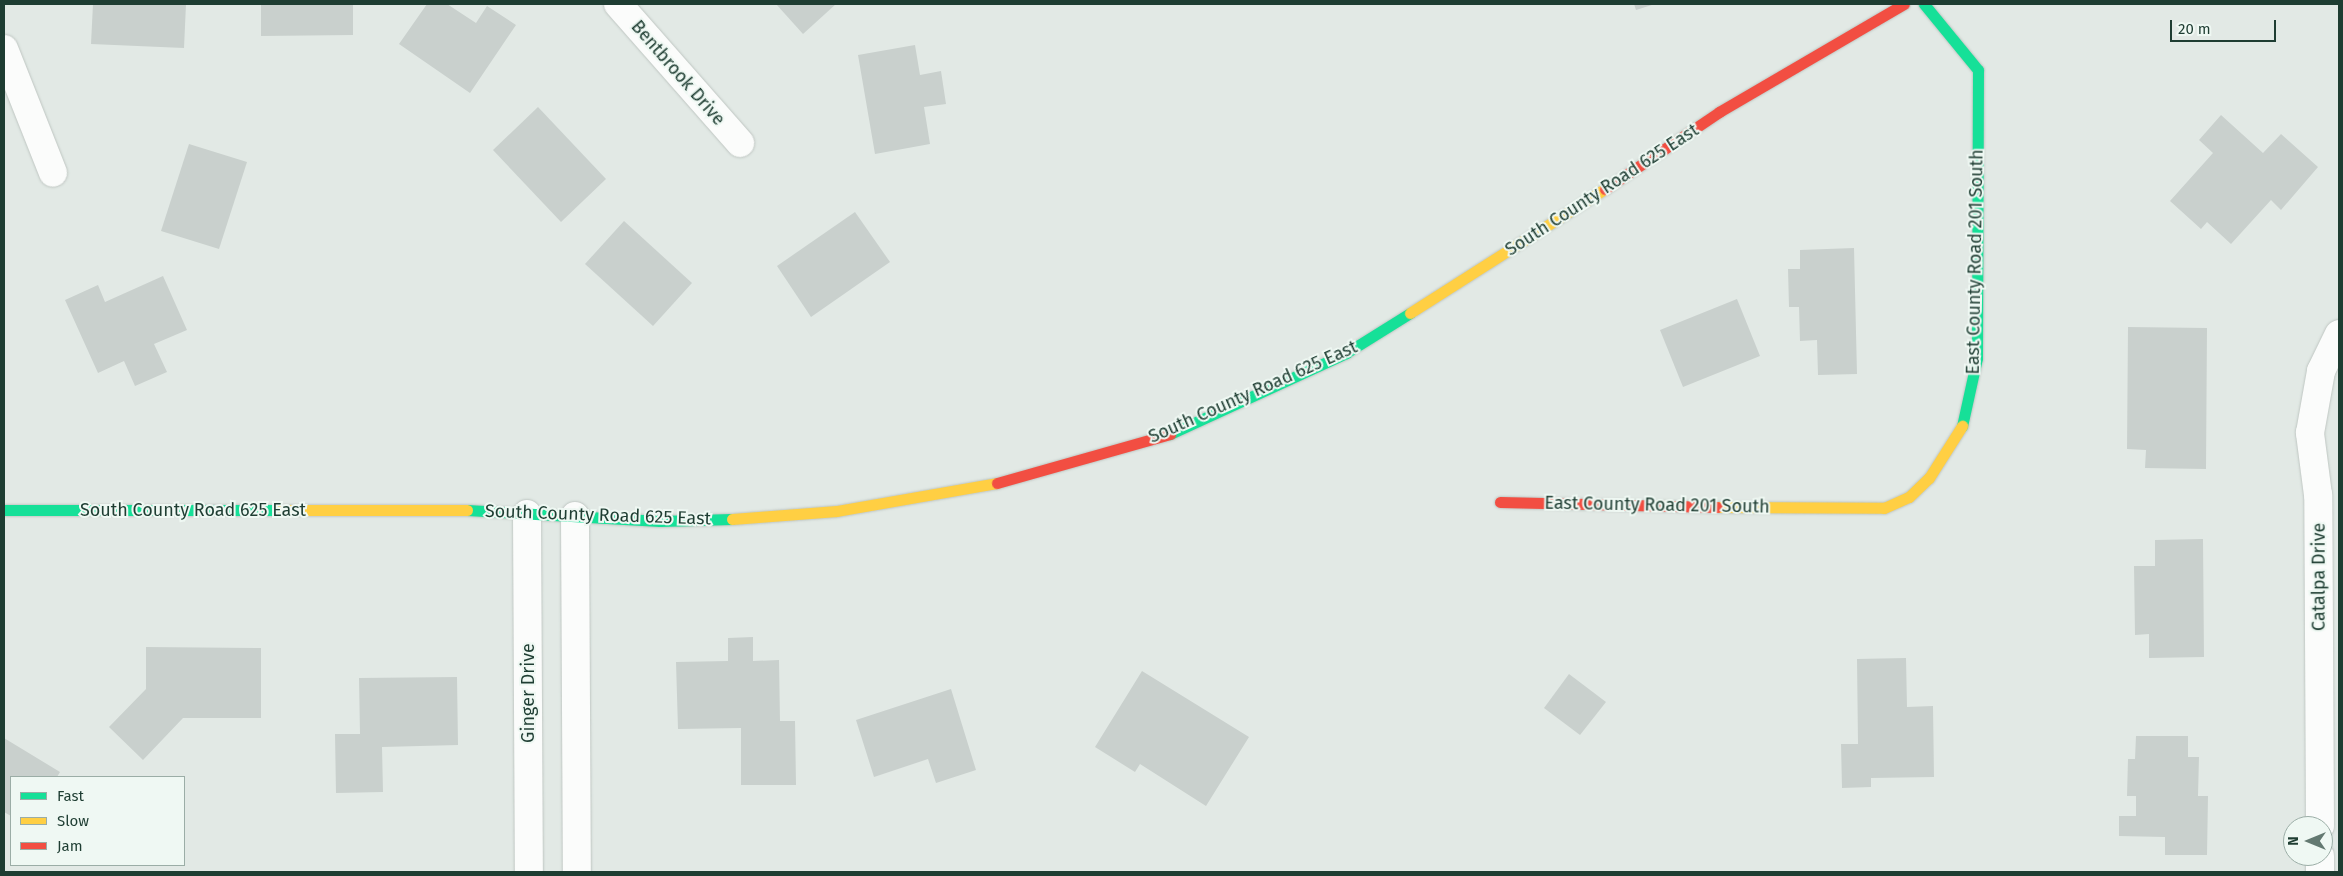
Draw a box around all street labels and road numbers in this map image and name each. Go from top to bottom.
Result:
street label: Bentbrook Drive [627,16,729,130]
street label: South County Road 625 East [1501,119,1703,261]
street label: East County Road 201 South [1962,149,1988,375]
street label: South County Road 625 East [1145,336,1361,448]
street label: East County Road 201 South [1544,492,1770,518]
street label: South County Road 625 East [80,499,306,521]
street label: South County Road 625 East [485,500,711,530]
street label: Catalpa Drive [2308,523,2330,631]
street label: Ginger Drive [517,643,539,743]

